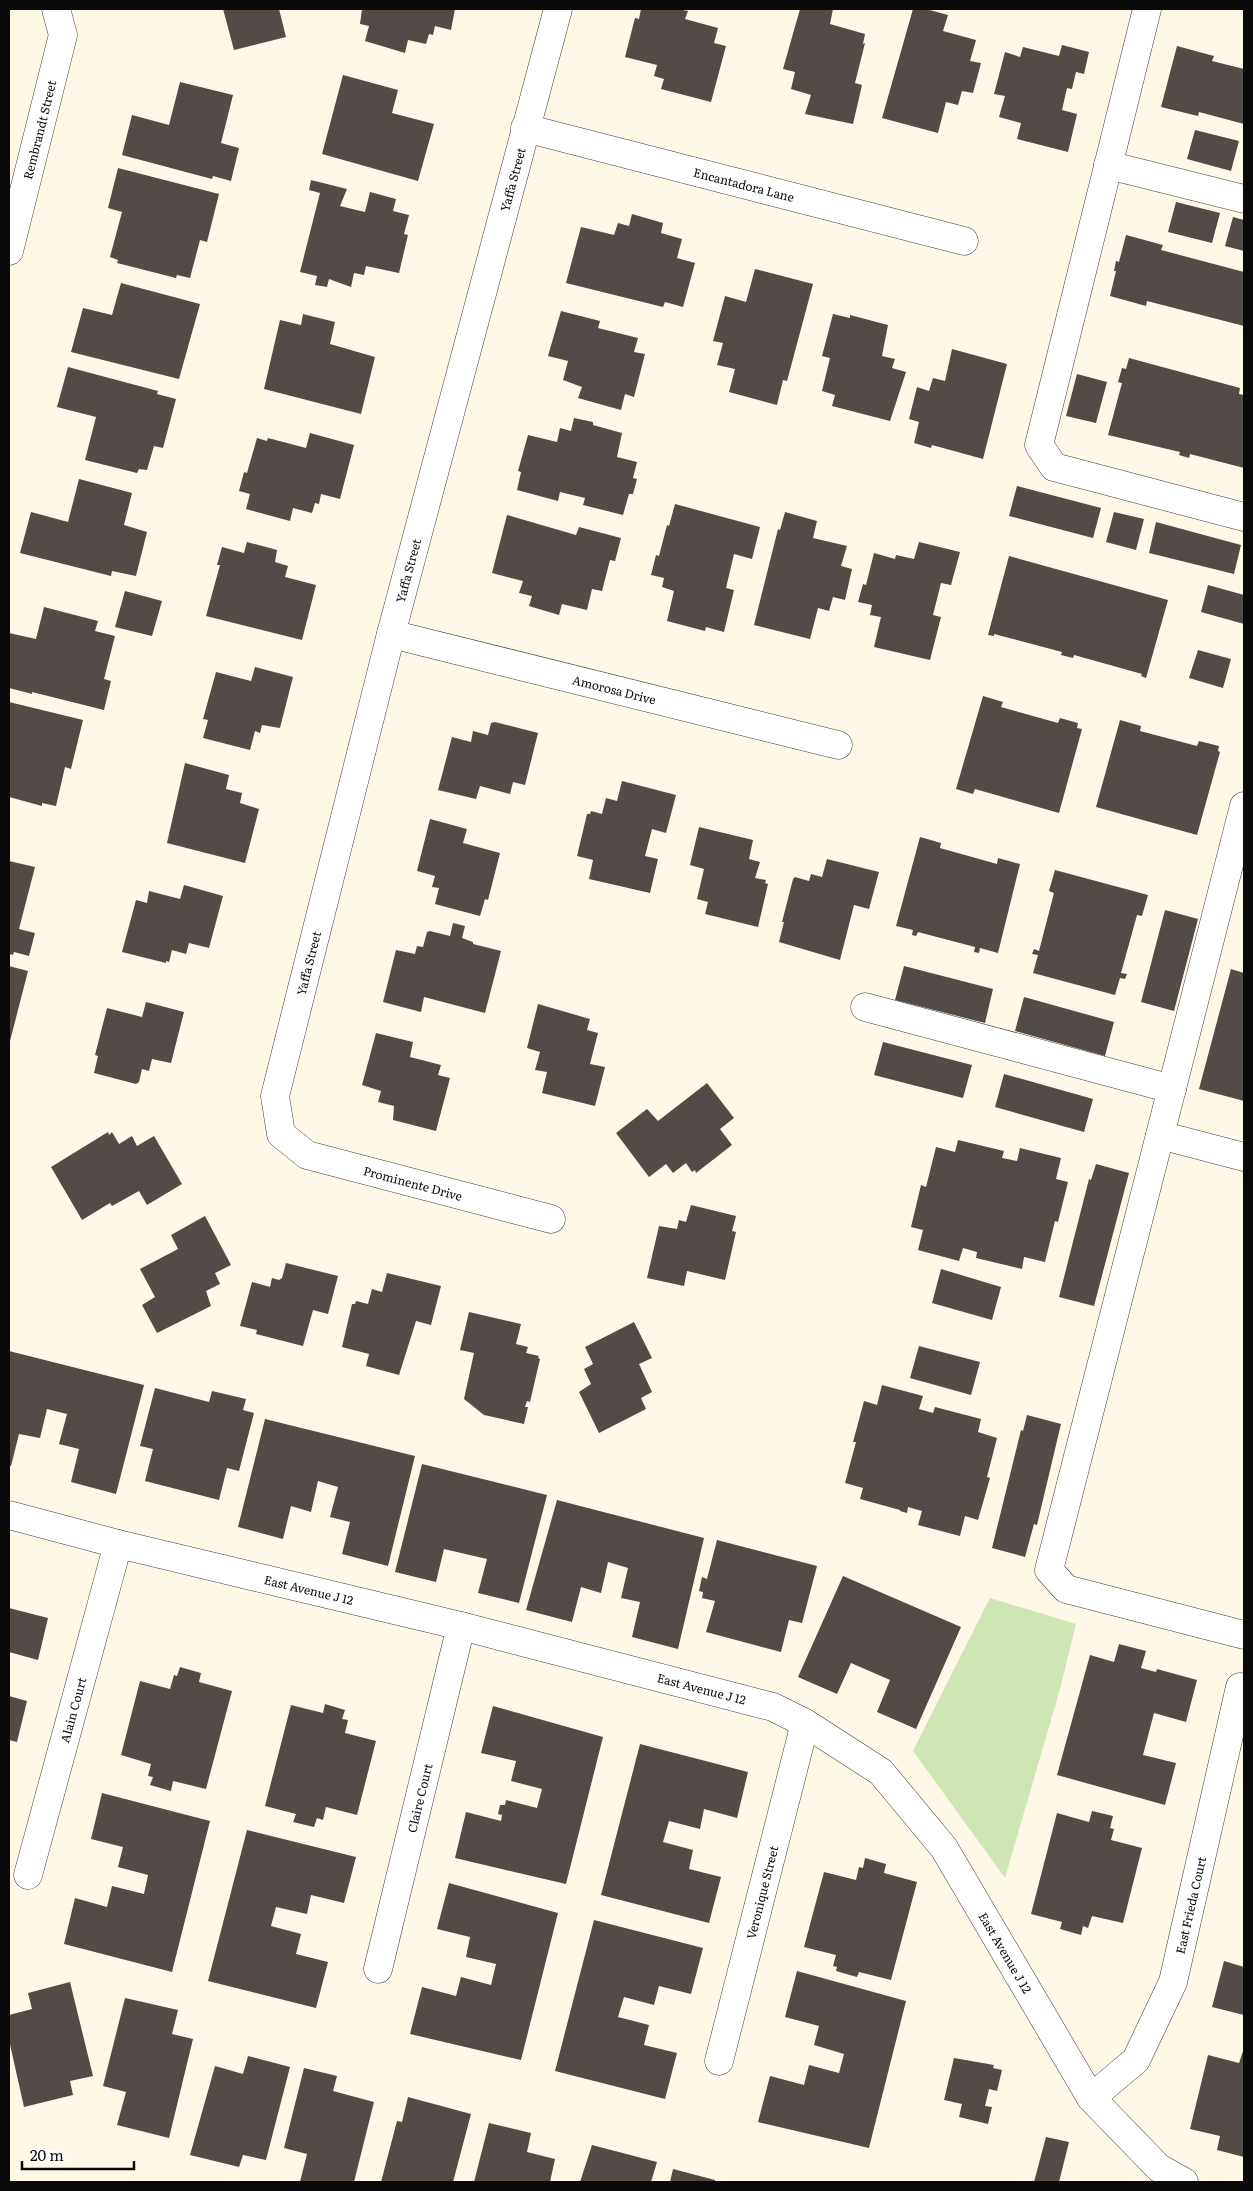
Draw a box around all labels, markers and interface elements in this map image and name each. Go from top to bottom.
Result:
street label: Rembrandt Street [18,78,60,181]
street label: Yaffa Street [495,145,530,213]
street label: Encantadora Lane [692,163,796,206]
street label: Yaffa Street [391,537,425,605]
street label: Amorosa Drive [571,670,658,708]
street label: Yaffa Street [292,929,325,997]
street label: Prominente Drive [361,1161,465,1205]
street label: East Avenue J 12 [262,1570,355,1609]
street label: East Avenue J 12 [655,1668,748,1709]
street label: Alain Court [55,1675,90,1745]
street label: Claire Court [402,1761,436,1834]
street label: Veronique Street [741,1844,782,1941]
street label: East Frieda Court [1171,1855,1210,1956]
street label: East Avenue J 12 [975,1909,1036,1996]
scale bar [22,2138,135,2170]
text: 20 m [30,2143,64,2166]

